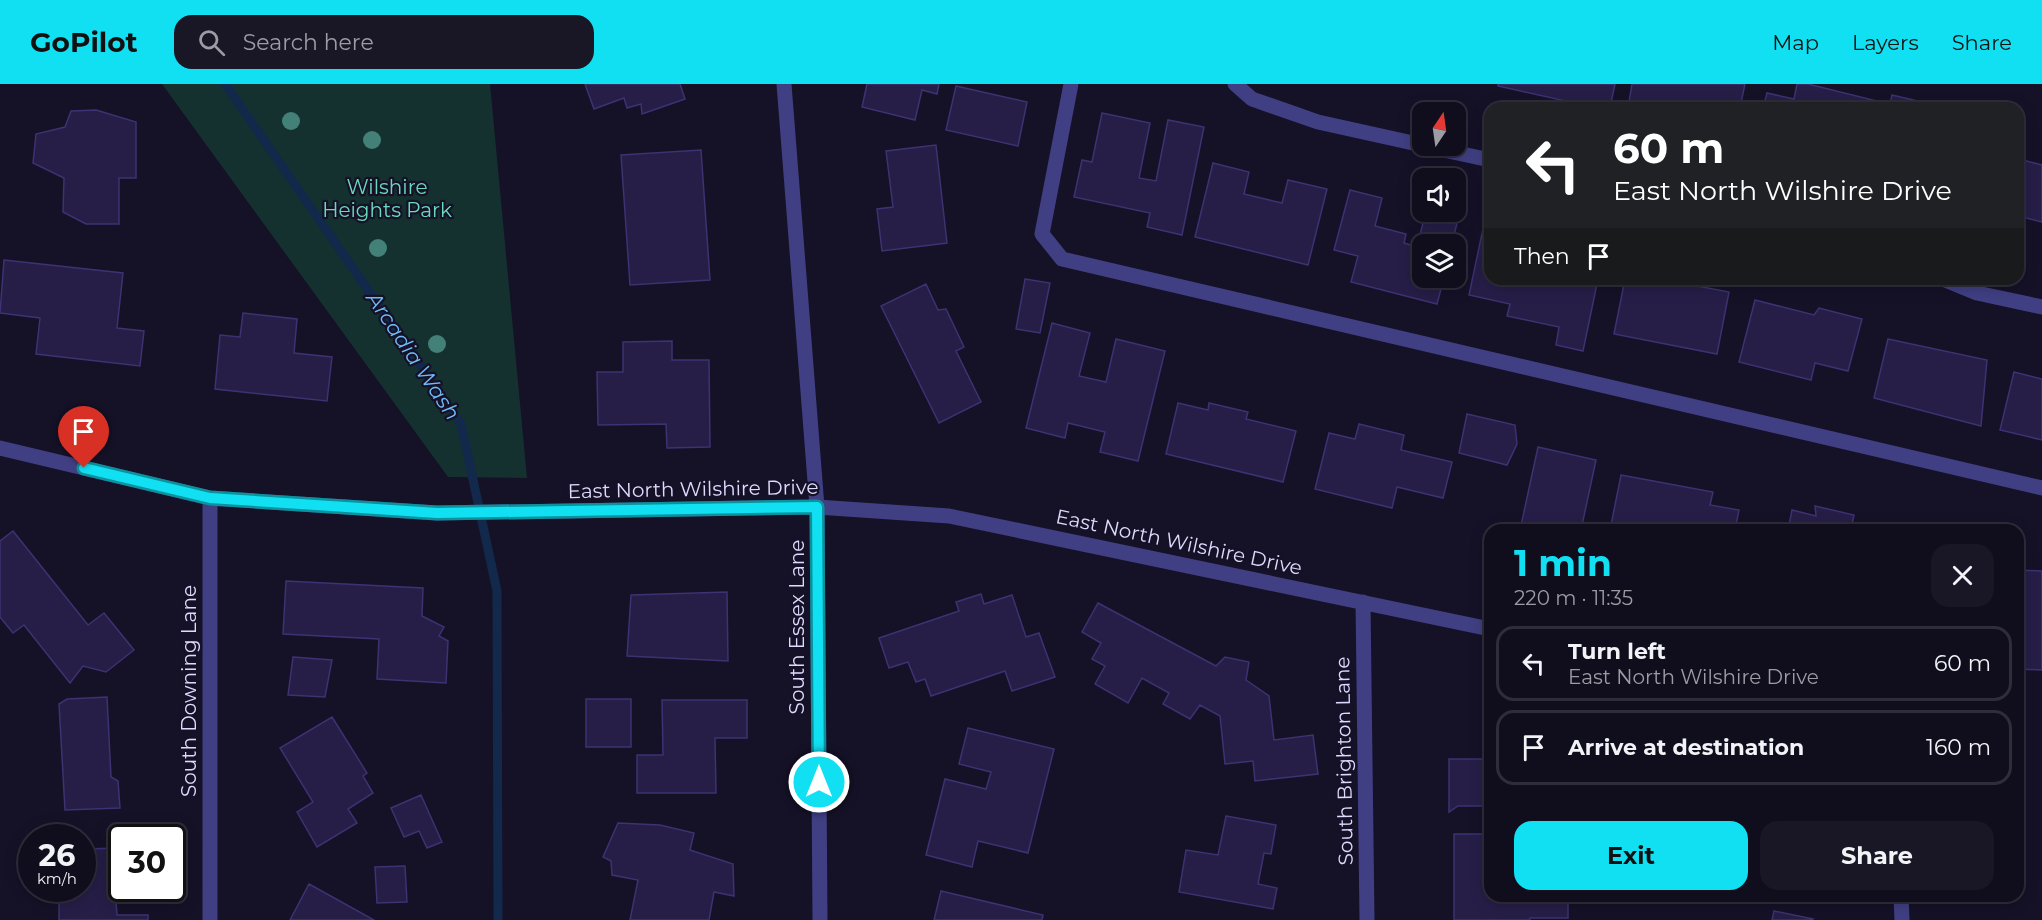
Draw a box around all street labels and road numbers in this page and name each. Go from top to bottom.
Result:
street label: East North Wilshire Drive [567,475,819,503]
street label: East North Wilshire Drive [1054,504,1304,580]
street label: South Essex Lane [785,540,809,714]
street label: South Downing Lane [177,585,201,797]
street label: South Brighton Lane [1330,656,1358,866]

